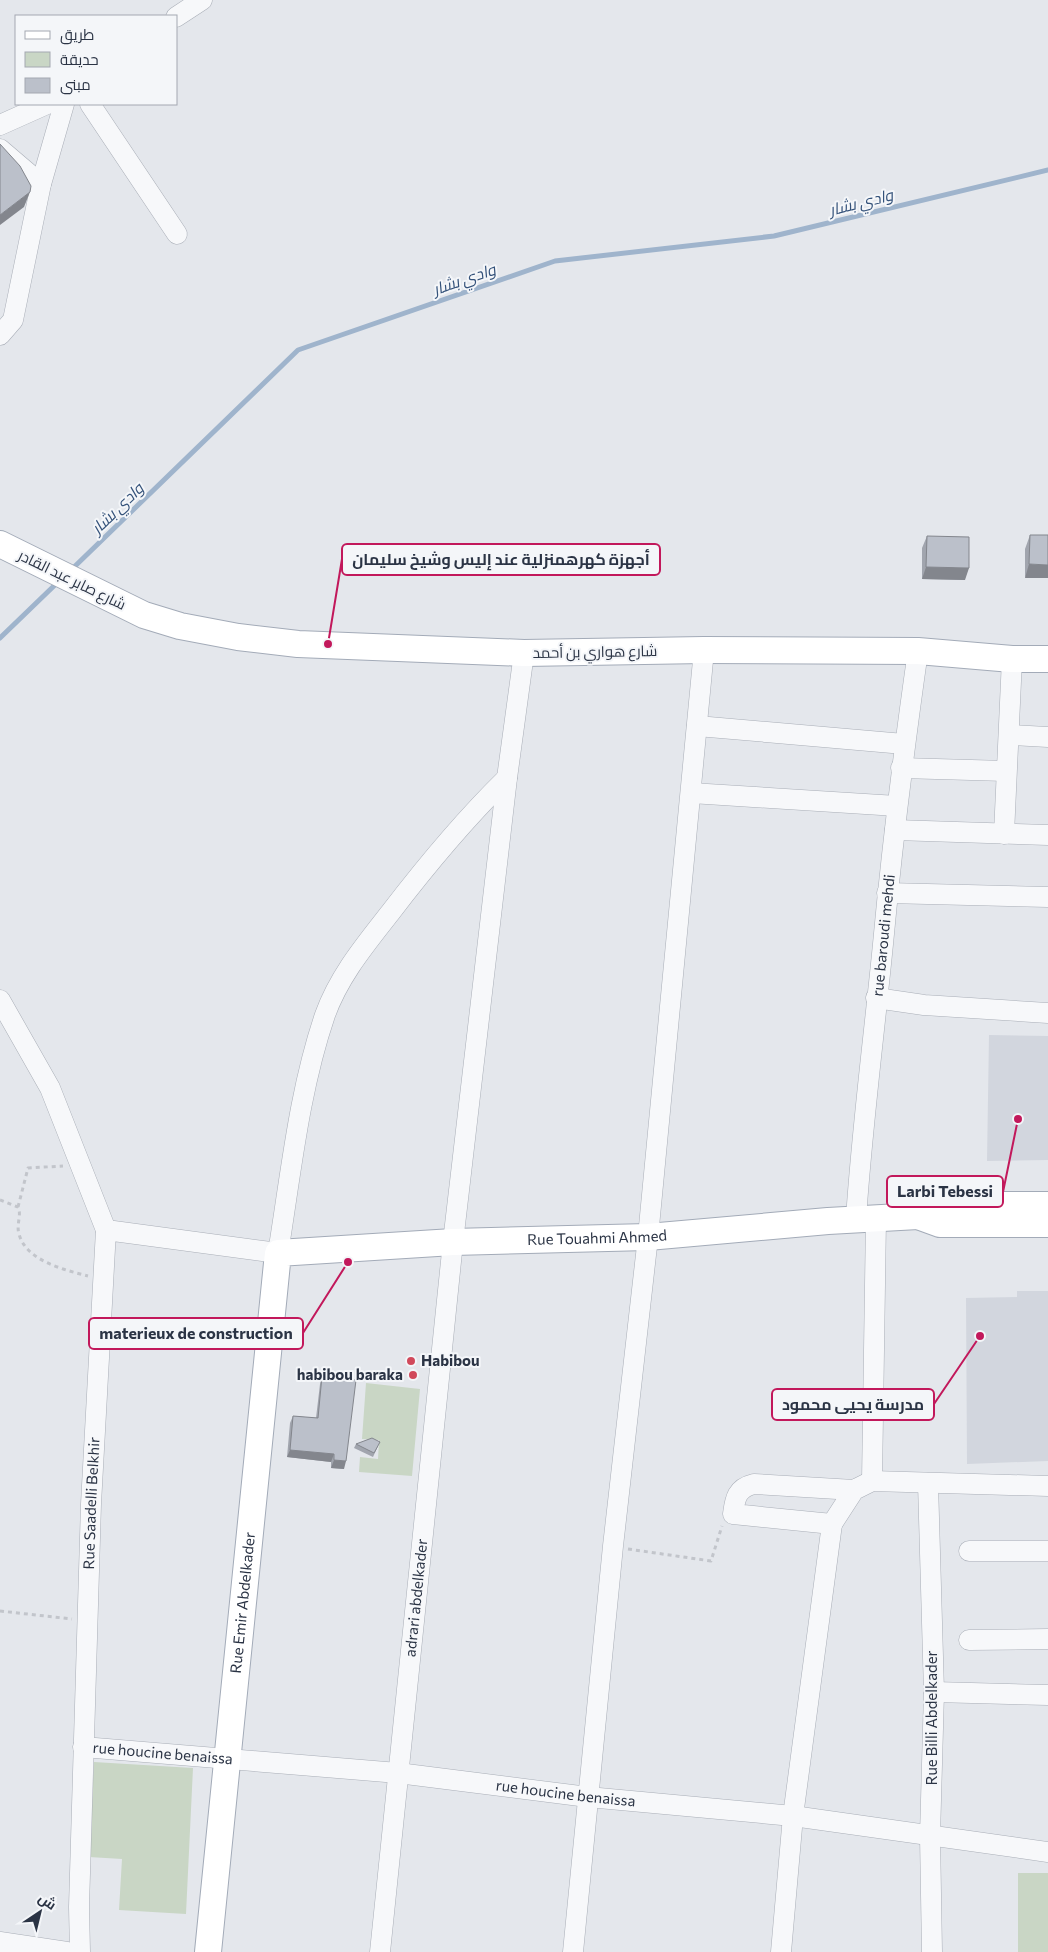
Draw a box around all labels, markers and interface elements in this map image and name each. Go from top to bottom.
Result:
legend [15,15,178,105]
text: طريق [60,25,94,45]
text: حديقة [60,50,99,68]
text: مبنى [60,75,91,95]
water label: وادي بشار [825,184,897,223]
water label: وادي بشار [428,259,500,303]
water label: وادي بشار [85,477,150,541]
callout: أجهزة كهرهمنزلية عند إليس وشيخ سليمان [342,544,660,575]
street label: شارع صابر عبد القادر [13,545,129,616]
text: أجهزة كهرهمنزلية عند إليس وشيخ سليمان [352,549,650,571]
street label: شارع هواري بن أحمد [532,641,658,665]
street label: rue baroudi mehdi [868,873,898,997]
callout: Larbi Tebessi [887,1176,1003,1207]
text: Larbi Tebessi [897,1181,993,1200]
street label: Rue Touahmi Ahmed [527,1225,668,1248]
callout: materieux de construction [89,1318,303,1349]
text: materieux de construction [99,1323,293,1342]
place label: Habibou [421,1351,480,1369]
marker: Habibou [405,1355,417,1367]
place label: habibou baraka [297,1365,403,1383]
marker: habibou baraka [407,1369,419,1381]
callout: مدرسة يحيى محمود [772,1389,934,1420]
text: مدرسة يحيى محمود [782,1394,924,1414]
street label: Rue Saadelli Belkhir [79,1436,103,1570]
street label: Rue Emir Abdelkader [226,1531,258,1674]
street label: adrari abdelkader [400,1538,430,1658]
street label: Rue Billi Abdelkader [922,1650,940,1786]
street label: rue houcine benaissa [92,1738,234,1767]
street label: rue houcine benaissa [495,1775,636,1809]
north arrow [15,1887,65,1937]
text: ش [35,1889,60,1914]

